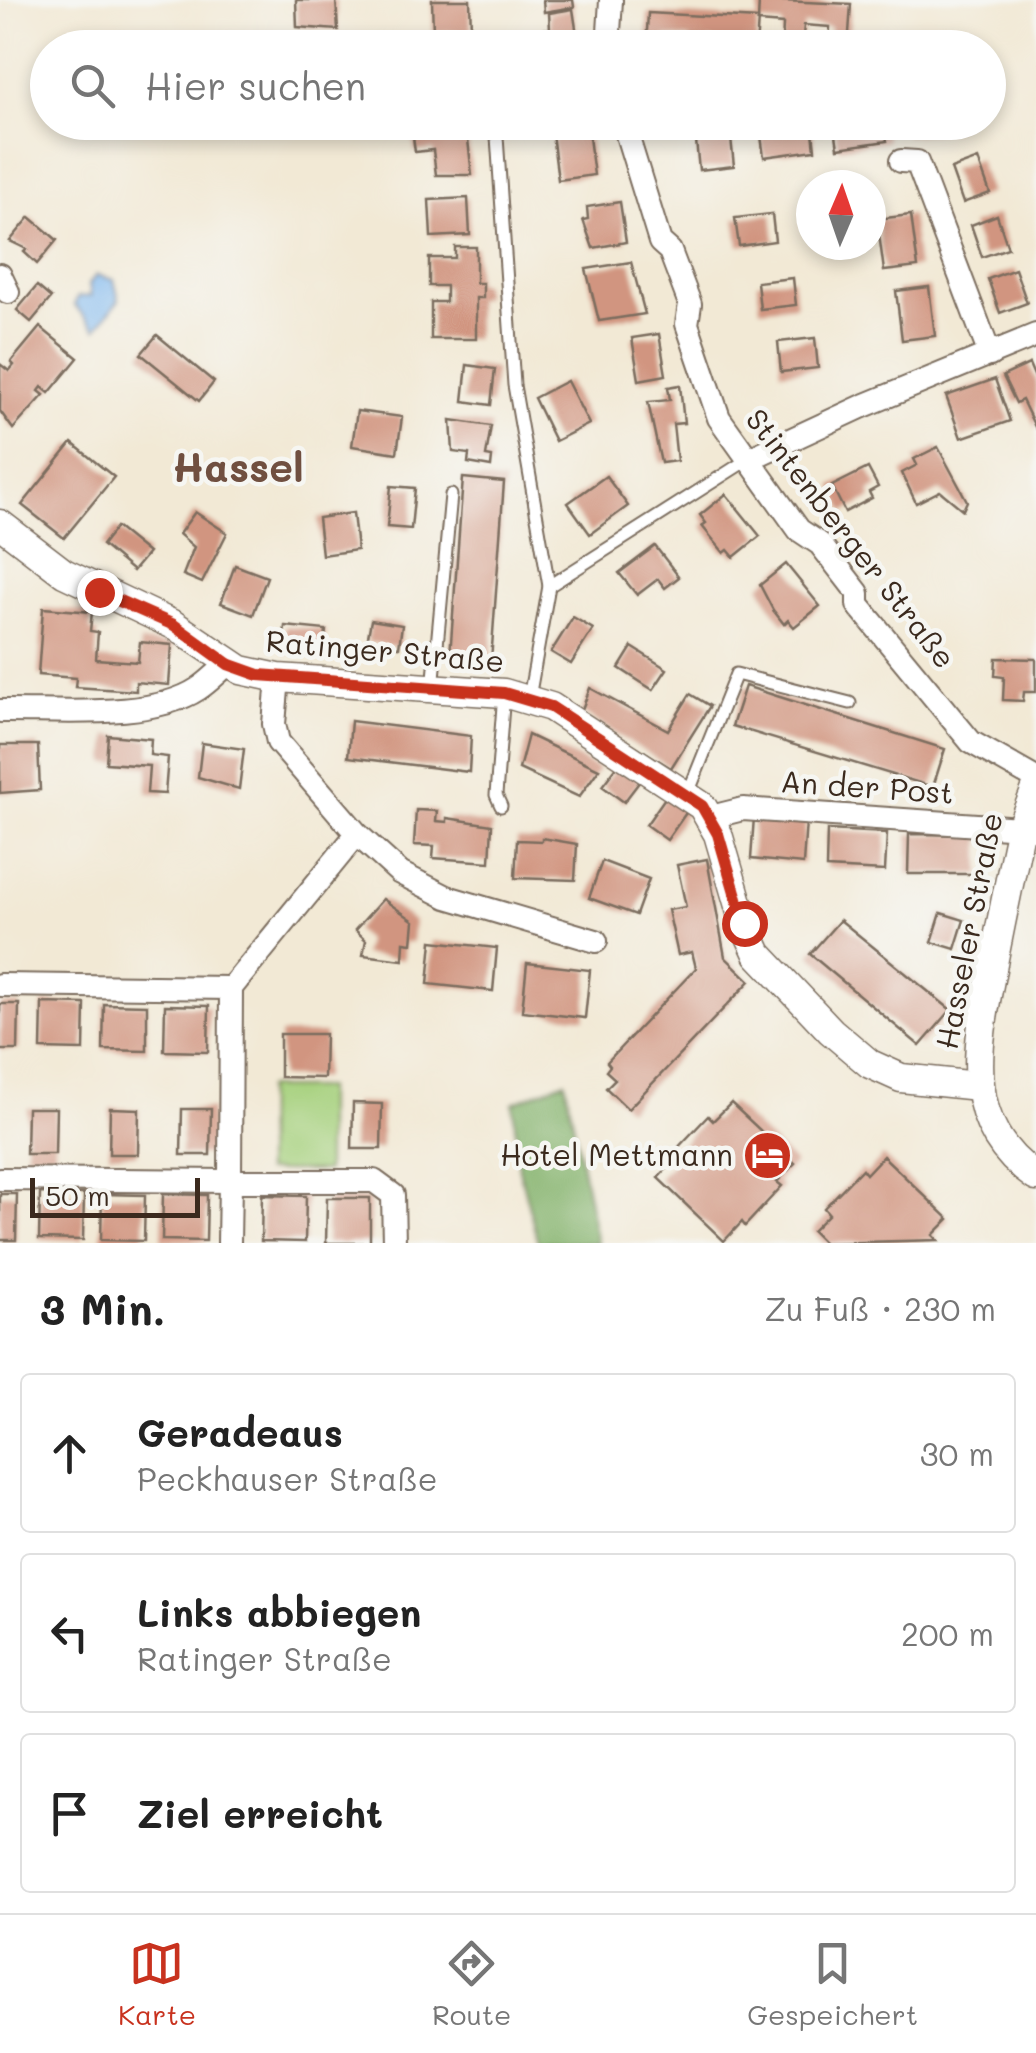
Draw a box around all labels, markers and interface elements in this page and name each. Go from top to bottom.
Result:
search box [30,30,1006,140]
icon: search [65,58,120,113]
text: Hier suchen [145,60,366,110]
north arrow [796,170,886,260]
street label: Stintenberger Straße [738,400,966,676]
district label: Hassel [172,440,304,492]
route end [77,570,123,616]
street label: Ratinger Straße [264,620,506,680]
street label: An der Post [779,760,955,812]
street label: Hasseler Straße [926,809,1011,1052]
route start [722,901,768,947]
hotel icon: Hotel Mettmann [742,1130,794,1182]
place label: Hotel Mettmann [500,1134,733,1174]
scale bar [30,1173,200,1218]
text: 50 m [45,1177,110,1213]
text: 3 Min. [40,1281,166,1336]
text: Zu Fuß · 230 m [765,1287,996,1329]
text: Geradeaus [137,1407,343,1457]
icon: ahead [42,1426,97,1481]
text: 30 m [920,1432,994,1474]
text: Peckhauser Straße [137,1457,438,1499]
text: Links abbiegen [137,1587,421,1637]
icon: left [42,1606,97,1661]
text: 200 m [901,1612,994,1654]
text: Ratinger Straße [137,1637,392,1679]
icon: arrive [42,1786,97,1841]
text: Ziel erreicht [137,1788,383,1838]
tab: Karte [118,1936,196,2032]
tab: Route [432,1936,511,2032]
tab: Gespeichert [747,1936,918,2032]

